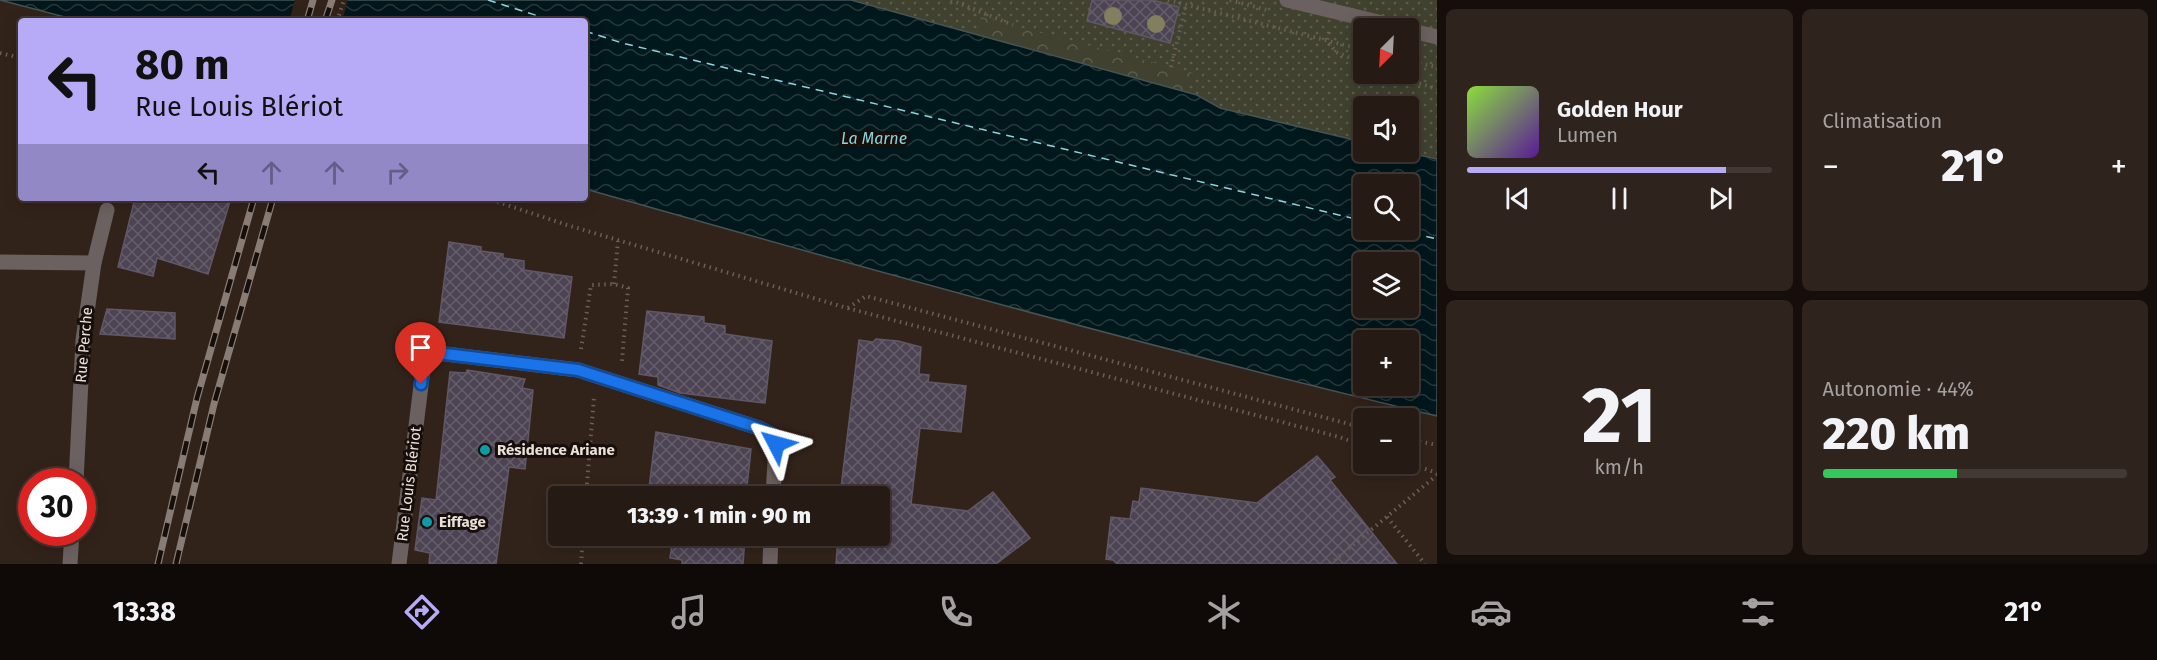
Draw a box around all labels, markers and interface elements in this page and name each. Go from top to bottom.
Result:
north arrow [1353,18,1419,84]
map controls [1353,18,1419,474]
text: 80 m [135,40,229,90]
icon: left [36,42,114,120]
text: Rue Louis Blériot [135,91,343,123]
button: sound [1353,96,1419,162]
text: Golden Hour [1557,96,1683,123]
text: Climatisation [1823,109,1942,133]
text: Lumen [1557,123,1618,147]
water label: La Marne [841,129,907,148]
text: 21° [1941,139,2008,193]
text: − [1823,147,1839,187]
text: + [2111,147,2127,187]
icon: left [192,156,225,189]
icon: ahead [255,156,288,189]
icon: ahead [318,156,351,189]
icon: right [381,156,414,189]
button: search [1353,174,1419,240]
icon: previous [1501,182,1534,215]
icon: pause [1603,182,1636,215]
icon: next [1704,182,1737,215]
button: layers [1353,252,1419,318]
street label: Rue Perche [72,306,96,384]
pin [395,322,446,384]
button: + [1353,330,1419,396]
icon: arrive [404,331,437,364]
text: 21 [1582,369,1657,463]
text: Autonomie · 44% [1823,377,1974,401]
text: 220 km [1823,407,1970,461]
button: − [1353,408,1419,474]
position arrow [744,412,808,476]
street label: Rue Louis Blériot [393,425,425,542]
place label: Résidence Ariane [497,441,615,459]
marker: Résidence Ariane [478,443,492,457]
text: km/h [1595,455,1644,479]
speed limit sign: 30 [18,468,96,546]
text: 13:39 · 1 min · 90 m [627,502,811,529]
place label: Eiffage [439,513,486,531]
marker: Eiffage [420,515,434,529]
icon: directions [401,591,443,633]
icon: music [668,591,710,633]
icon: phone [935,591,977,633]
icon: climate [1203,591,1245,633]
icon: car [1470,591,1512,633]
icon: filters [1737,591,1779,633]
text: 13:38 [113,596,176,628]
text: 21° [2004,596,2044,628]

